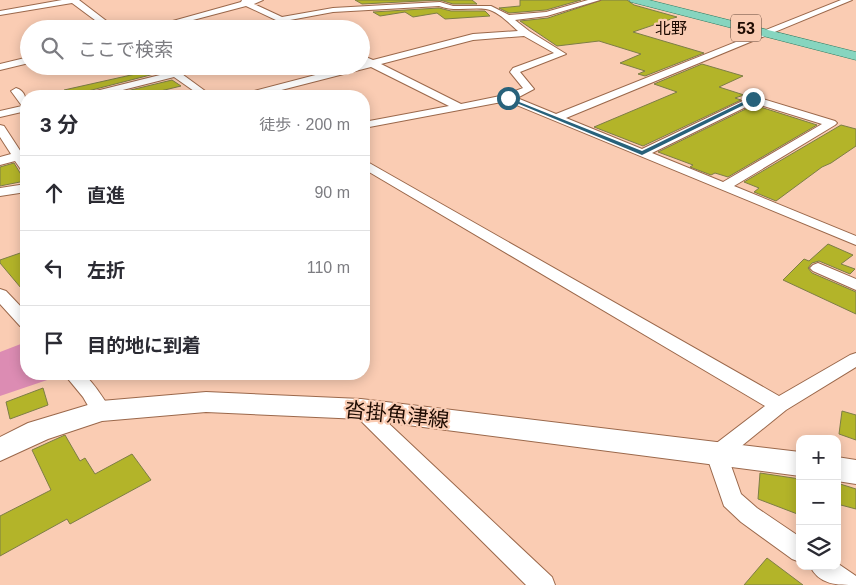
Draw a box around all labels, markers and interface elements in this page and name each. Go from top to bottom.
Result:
road number: 53 [731,14,761,42]
search box [20,20,370,75]
district label: 北野 [655,20,687,37]
icon: search [38,34,66,62]
text: ここで検索 [78,39,173,60]
route start [497,87,520,110]
route end [742,88,765,111]
text: 3 分 [40,113,79,136]
text: 徒歩 · 200 m [259,116,350,133]
icon: ahead [40,179,68,207]
text: 90 m [314,184,350,201]
text: 直進 [87,185,125,206]
icon: left [40,254,68,282]
text: 110 m [307,259,350,276]
text: 左折 [87,260,125,281]
icon: arrive [40,329,68,357]
text: 目的地に到着 [87,335,201,356]
street label: 沓掛魚津線 [344,398,450,431]
map controls [796,435,841,570]
button: + [796,435,841,480]
button: − [796,480,841,525]
button: layers [796,525,841,570]

